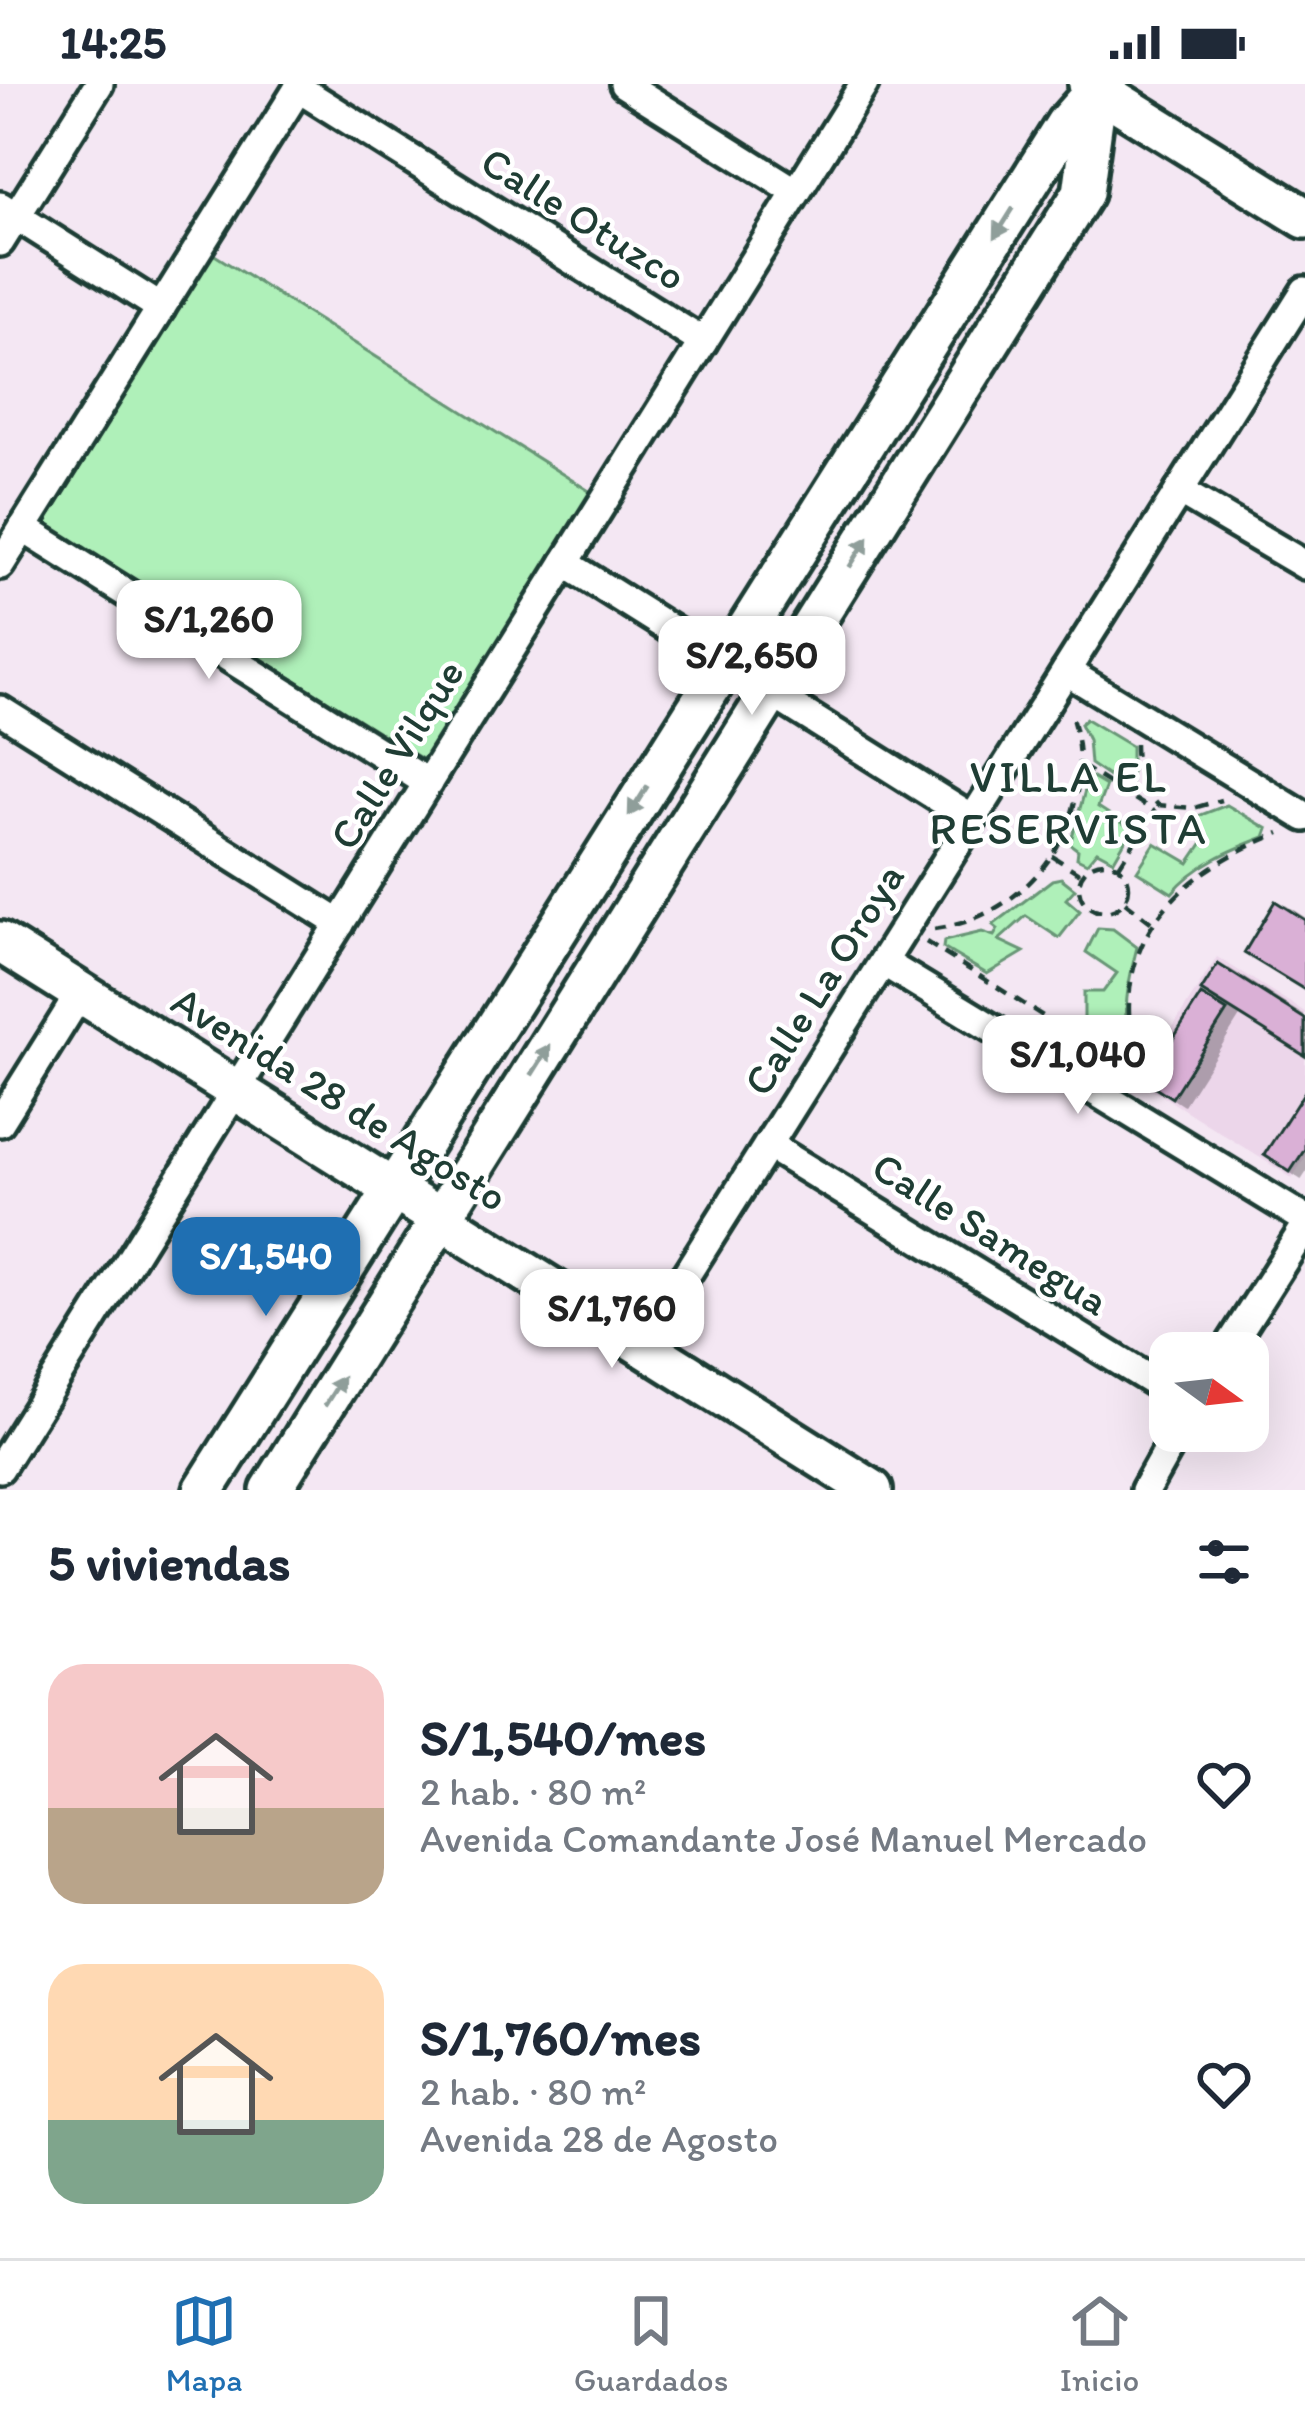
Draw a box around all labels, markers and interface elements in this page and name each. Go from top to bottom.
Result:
text: 14:25 [60,15,166,69]
street label: Calle Otuzco [472,135,696,301]
one-way arrow [993,207,1015,239]
one-way arrow [847,535,869,568]
pin: S/1,260 [98,580,320,682]
text: S/1,260 [144,595,274,642]
pin: S/2,650 [641,616,863,718]
text: S/2,650 [685,631,819,678]
street label: Calle Vilque [318,650,475,859]
district label: VILLA EL RESERVISTA [929,749,1209,855]
one-way arrow [628,784,649,818]
street label: Calle La Oroya [732,854,915,1105]
street label: Avenida 28 de Agosto [163,975,517,1222]
pin: S/1,040 [967,1015,1189,1117]
text: S/1,040 [1009,1030,1147,1077]
one-way arrow [529,1044,551,1076]
street label: Calle Samegua [863,1140,1119,1326]
pin: S/1,540 [155,1217,377,1319]
text: S/1,540 [199,1232,333,1279]
pin: S/1,760 [501,1269,723,1371]
text: S/1,760 [547,1284,677,1331]
north arrow [1149,1332,1269,1452]
map controls [1149,1332,1269,1452]
one-way arrow [322,1375,344,1407]
icon: filters [1191,1529,1257,1595]
text: 5 viviendas [48,1532,291,1593]
text: S/1,540/mes [420,1707,706,1768]
icon: home [144,1712,288,1856]
icon: heart [1191,1751,1257,1817]
text: 2 hab. · 80 m² [420,1768,647,1815]
text: Avenida Comandante José Manuel Mercado [420,1815,1147,1862]
text: S/1,760/mes [420,2007,701,2068]
icon: home [144,2012,288,2156]
icon: heart [1191,2051,1257,2117]
text: 2 hab. · 80 m² [420,2068,647,2115]
text: Avenida 28 de Agosto [420,2115,778,2162]
tab: Mapa [166,2288,242,2399]
tab: Guardados [574,2288,728,2399]
tab: Inicio [1060,2288,1139,2399]

